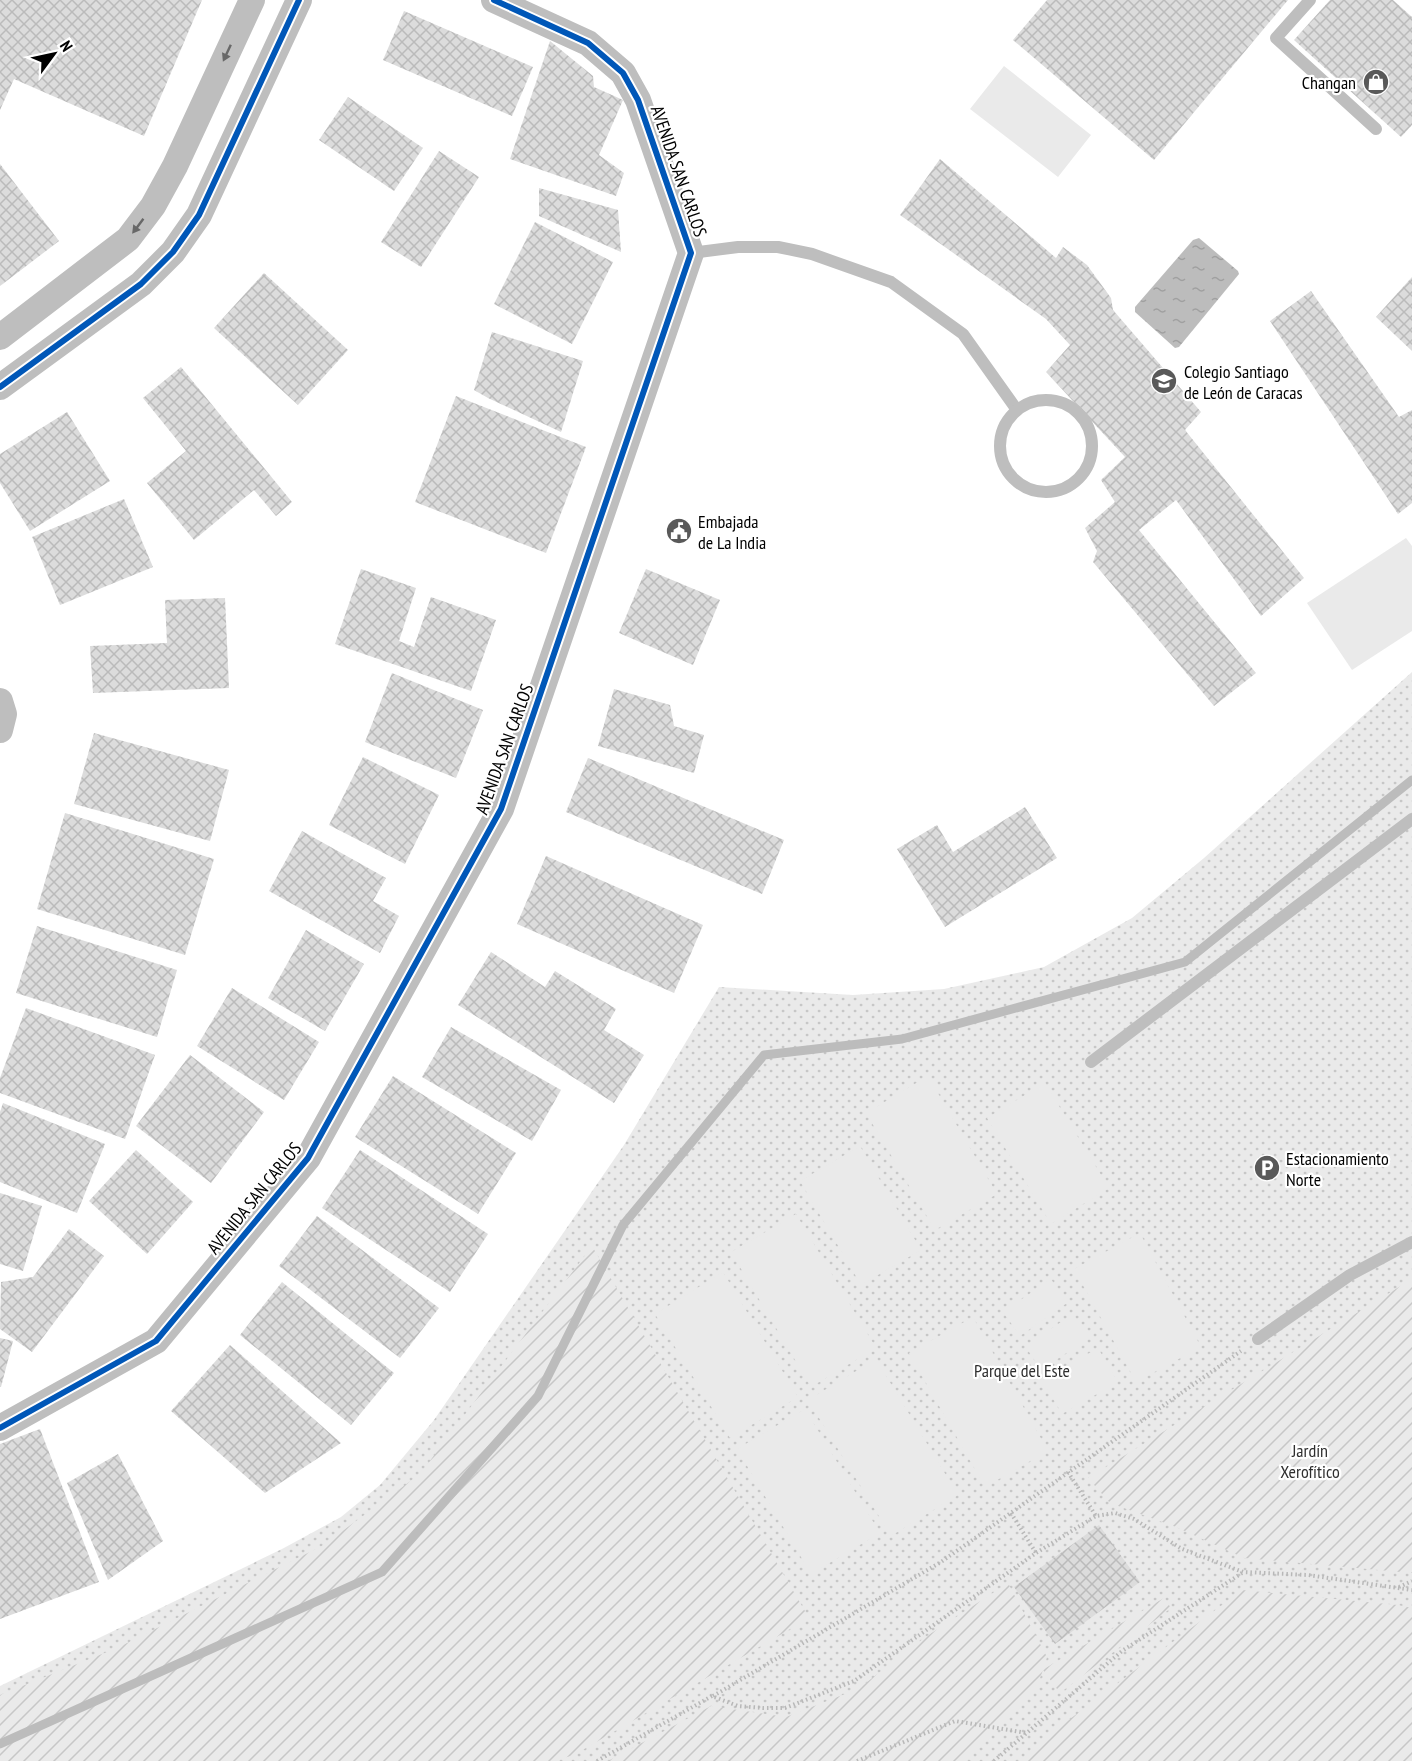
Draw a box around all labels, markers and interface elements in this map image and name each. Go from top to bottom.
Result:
north arrow [24,24,84,84]
text: N [56,37,77,55]
one-way arrow [223,45,232,62]
shop icon: Changan [1361,67,1391,97]
place label: Changan [1302,71,1356,94]
street label: AVENIDA SAN CARLOS [646,102,712,240]
one-way arrow [132,218,144,234]
place label: Colegio Santiago de León de Caracas [1184,360,1303,404]
school or university icon: Colegio Santiago de León de Caracas [1149,366,1179,396]
place label: Embajada de La India [698,510,766,554]
public building icon: Embajada de La India [664,516,694,546]
street label: AVENIDA SAN CARLOS [470,680,538,817]
street label: AVENIDA SAN CARLOS [202,1137,306,1259]
place label: Estacionamiento Norte [1286,1147,1389,1191]
parking icon: Estacionamiento Norte [1252,1153,1282,1183]
park label: Parque del Este [974,1359,1070,1382]
park label: Jardín Xerofítico [1280,1439,1340,1483]

